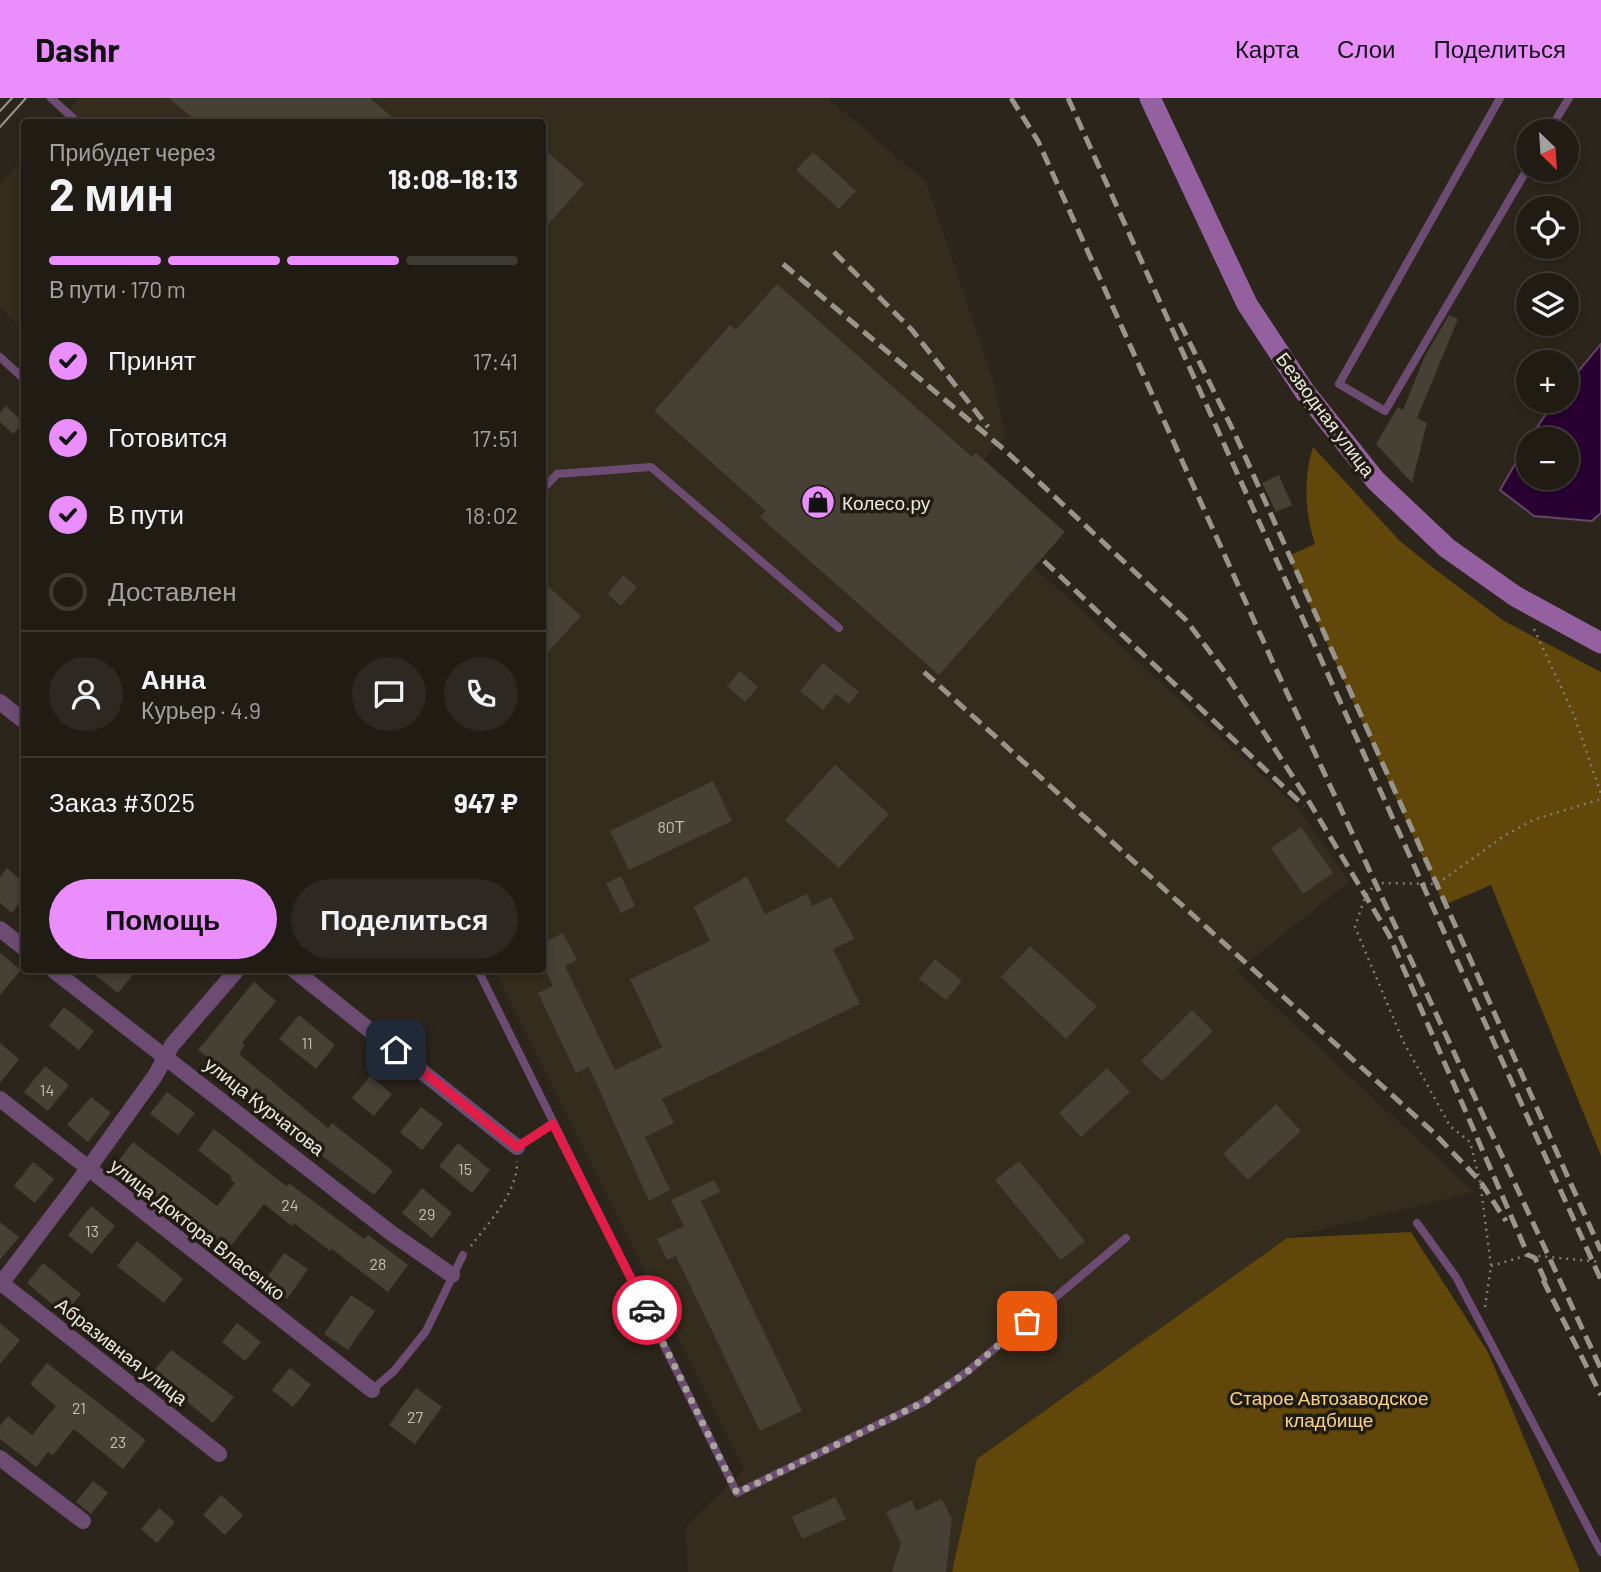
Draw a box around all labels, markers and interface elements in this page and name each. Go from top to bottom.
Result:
text: Dashr [35,29,120,69]
text: Карта [1235,34,1299,63]
text: Слои [1337,34,1395,63]
text: Поделиться [1433,34,1566,63]
north arrow [1516,119,1578,182]
map controls [1516,119,1579,490]
text: Прибудет через [49,138,216,166]
text: 18:08–18:13 [388,163,518,194]
text: 2 мин [49,165,174,220]
button: locate [1516,196,1579,259]
button: layers [1516,273,1579,336]
text: В пути · 170 m [49,275,186,303]
icon: check [49,342,87,380]
text: Принят [108,344,196,375]
text: 17:41 [473,347,518,375]
street label: Безводная улица [1272,347,1381,481]
button: + [1516,350,1579,413]
icon: check [49,419,87,457]
text: Готовится [108,421,227,452]
text: 17:51 [472,424,518,452]
button: − [1516,427,1579,490]
shop icon: Колесо.ру [799,483,837,521]
place label: Колесо.ру [842,491,931,514]
icon: check [49,496,87,534]
text: В пути [108,498,184,529]
text: 18:02 [465,501,518,529]
text: Доставлен [108,575,237,606]
button: person [49,657,123,731]
button: chat [352,657,426,731]
button: phone [444,657,518,731]
text: Анна [141,663,206,694]
text: Курьер · 4.9 [141,696,261,724]
text: Заказ #3025 [49,786,195,817]
text: 947 ₽ [454,787,518,818]
house number: 80Т [657,817,685,836]
button: Помощь [49,879,277,959]
button: Поделиться [291,879,518,959]
pin [366,1020,426,1080]
icon: home [377,1031,415,1069]
house number: 11 [301,1033,313,1052]
street label: улица Курчатова [200,1052,330,1160]
house number: 14 [40,1080,54,1099]
street label: улица Доктора Власенко [106,1153,290,1305]
house number: 15 [458,1159,472,1178]
house number: 24 [281,1195,299,1214]
house number: 29 [419,1204,435,1223]
house number: 13 [85,1221,99,1240]
house number: 28 [370,1254,386,1273]
courier [612,1275,682,1345]
icon: car [628,1291,666,1329]
pin [997,1291,1057,1351]
street label: Абразивная улица [51,1292,193,1410]
icon: bag [1008,1302,1046,1340]
park label: Старое Автозаводское кладбище [1229,1386,1429,1431]
house number: 21 [72,1398,86,1417]
house number: 27 [407,1407,423,1426]
house number: 23 [110,1432,126,1451]

